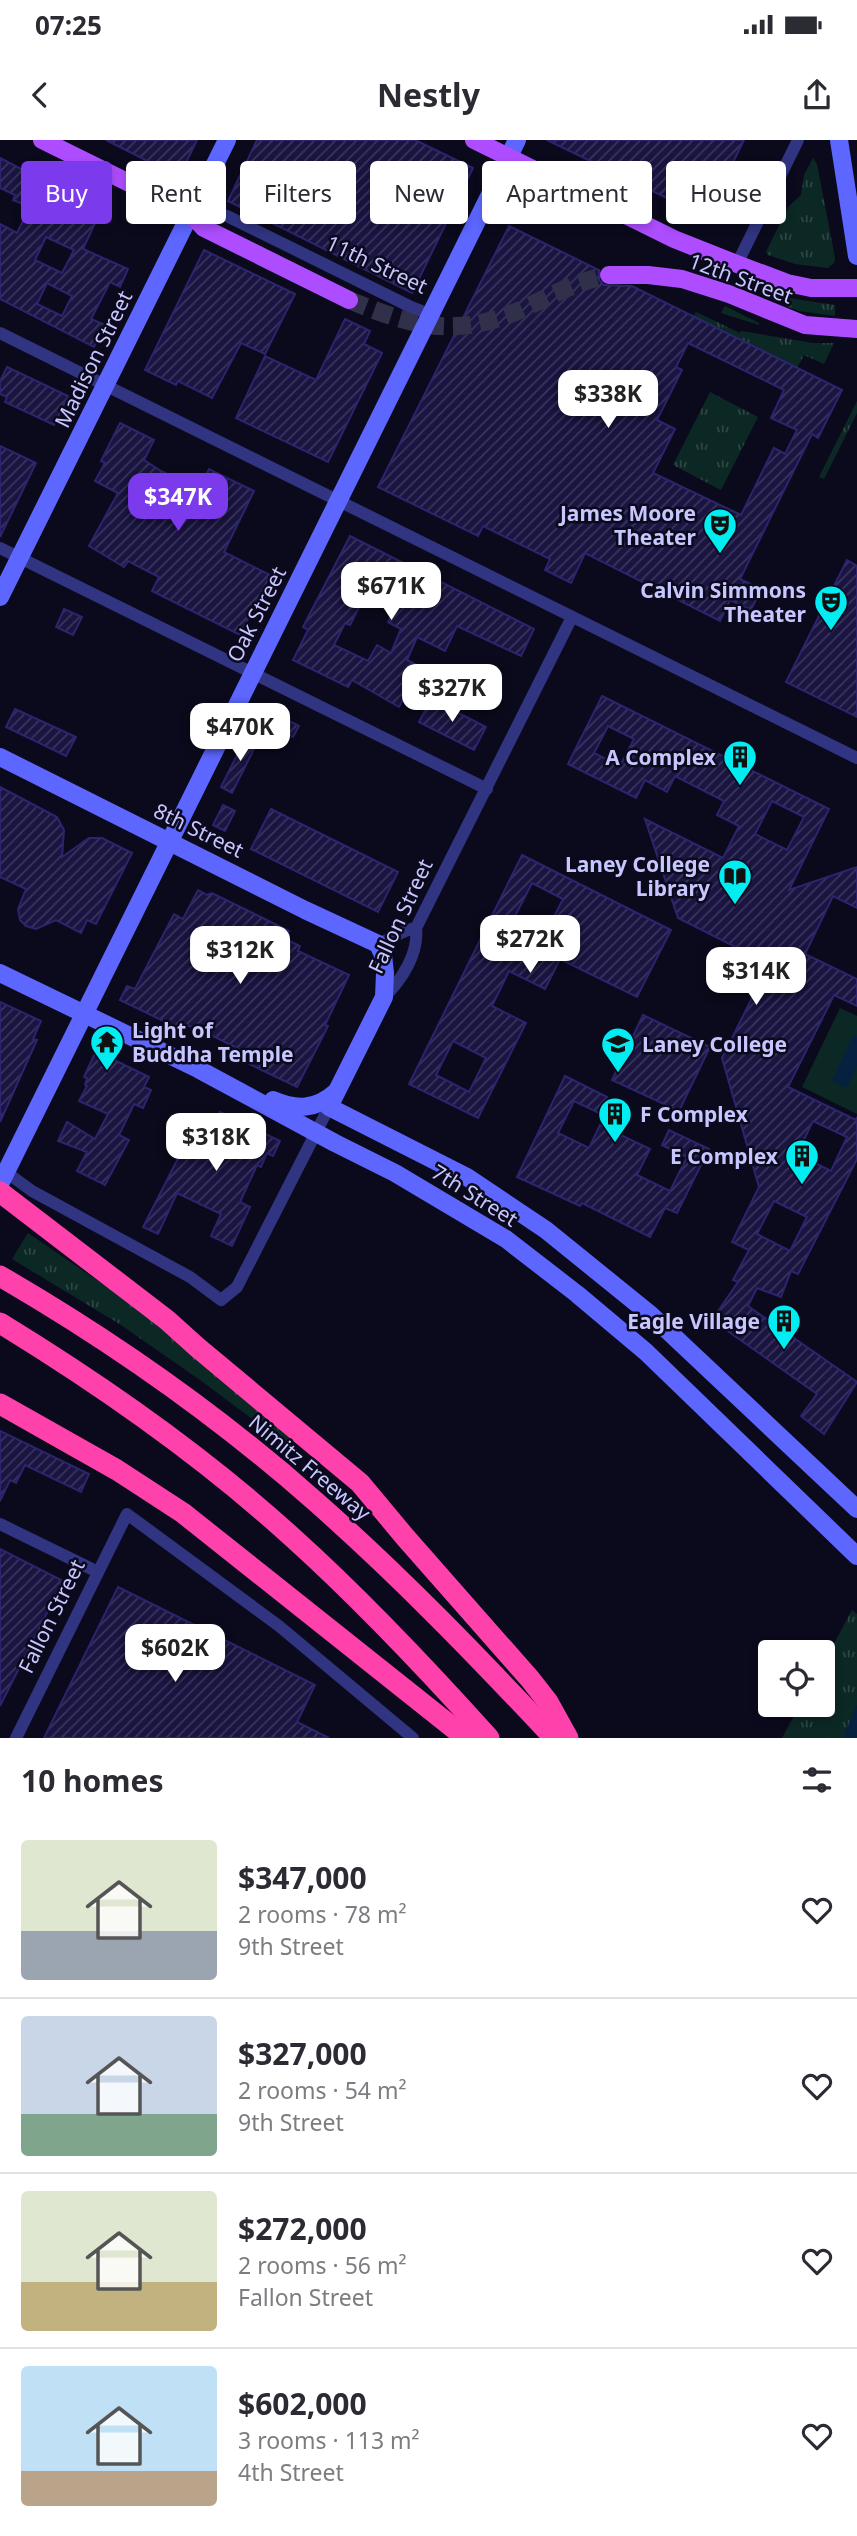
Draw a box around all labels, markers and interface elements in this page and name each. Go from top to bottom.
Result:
text: 07:25 [35,7,102,43]
text: Nestly [377,73,480,116]
icon: back [21,76,59,114]
icon: share [798,76,836,114]
chip: Buy [21,161,112,224]
chip: Rent [126,161,226,224]
chip: Filters [240,161,356,224]
chip: New [370,161,468,224]
chip: Apartment [482,161,652,224]
chip: House [666,161,786,224]
street label: 11th Street [322,228,433,300]
street label: 12th Street [685,246,797,310]
street label: Madison Street [48,286,138,432]
pin: $338K [559,370,657,430]
text: $338K [574,377,642,409]
pin: $347K [129,474,227,533]
text: $347K [144,480,212,512]
place label: James Moore Theater [558,499,697,551]
theatre icon: James Moore Theater [701,506,739,555]
street label: Oak Street [220,561,292,666]
pin: $671K [342,562,440,622]
text: $671K [357,569,425,601]
place label: Calvin Simmons Theater [640,576,807,628]
theatre icon: Calvin Simmons Theater [812,583,850,632]
pin: $327K [403,664,501,724]
text: $327K [418,671,486,703]
pin: $470K [191,704,289,763]
text: $470K [206,710,274,742]
building icon: A Complex [721,738,759,787]
place label: A Complex [605,743,717,771]
street label: 8th Street [149,796,249,864]
place label: Laney College Library [565,850,710,902]
street label: Fallon Street [361,854,439,978]
library icon: Laney College Library [716,857,754,906]
pin: $272K [481,916,579,975]
text: $272K [496,922,564,954]
pin: $312K [191,926,289,986]
text: $312K [206,933,274,965]
pin: $314K [707,948,805,1007]
text: $314K [722,954,790,986]
place label: Light of Buddha Temple [132,1016,294,1068]
temple icon: Light of Buddha Temple [88,1023,126,1072]
school or university icon: Laney College [599,1025,637,1074]
place label: Laney College [642,1030,787,1058]
building icon: F Complex [596,1095,634,1144]
place label: F Complex [640,1100,749,1128]
pin: $318K [167,1114,265,1173]
text: $318K [182,1120,250,1152]
building icon: E Complex [783,1137,821,1186]
place label: E Complex [670,1142,779,1170]
street label: 7th Street [427,1158,524,1233]
building icon: Eagle Village [765,1302,803,1351]
place label: Eagle Village [627,1307,760,1335]
street label: Nimitz Freeway [243,1408,377,1526]
street label: Fallon Street [11,1554,91,1678]
pin: $602K [126,1624,224,1684]
text: $602K [141,1631,209,1663]
map controls [758,1640,835,1717]
button: locate [758,1640,835,1717]
text: 10 homes [21,1760,164,1801]
icon: filters [798,1761,836,1799]
text: $347,000 [238,1857,367,1898]
icon: home [77,1868,161,1952]
icon: heart [798,1891,836,1929]
text: 2 rooms · 78 m² [238,1898,407,1930]
text: 9th Street [238,1930,344,1962]
text: $327,000 [238,2033,367,2074]
icon: home [77,2044,161,2128]
icon: heart [798,2067,836,2105]
text: 2 rooms · 54 m² [238,2074,407,2106]
text: 9th Street [238,2106,344,2138]
text: $272,000 [238,2208,367,2249]
icon: home [77,2219,161,2303]
icon: heart [798,2242,836,2280]
text: 2 rooms · 56 m² [238,2249,407,2281]
text: Fallon Street [238,2281,373,2313]
text: $602,000 [238,2383,367,2424]
icon: home [77,2394,161,2478]
icon: heart [798,2417,836,2455]
text: 3 rooms · 113 m² [238,2424,420,2456]
text: 4th Street [238,2456,344,2488]

